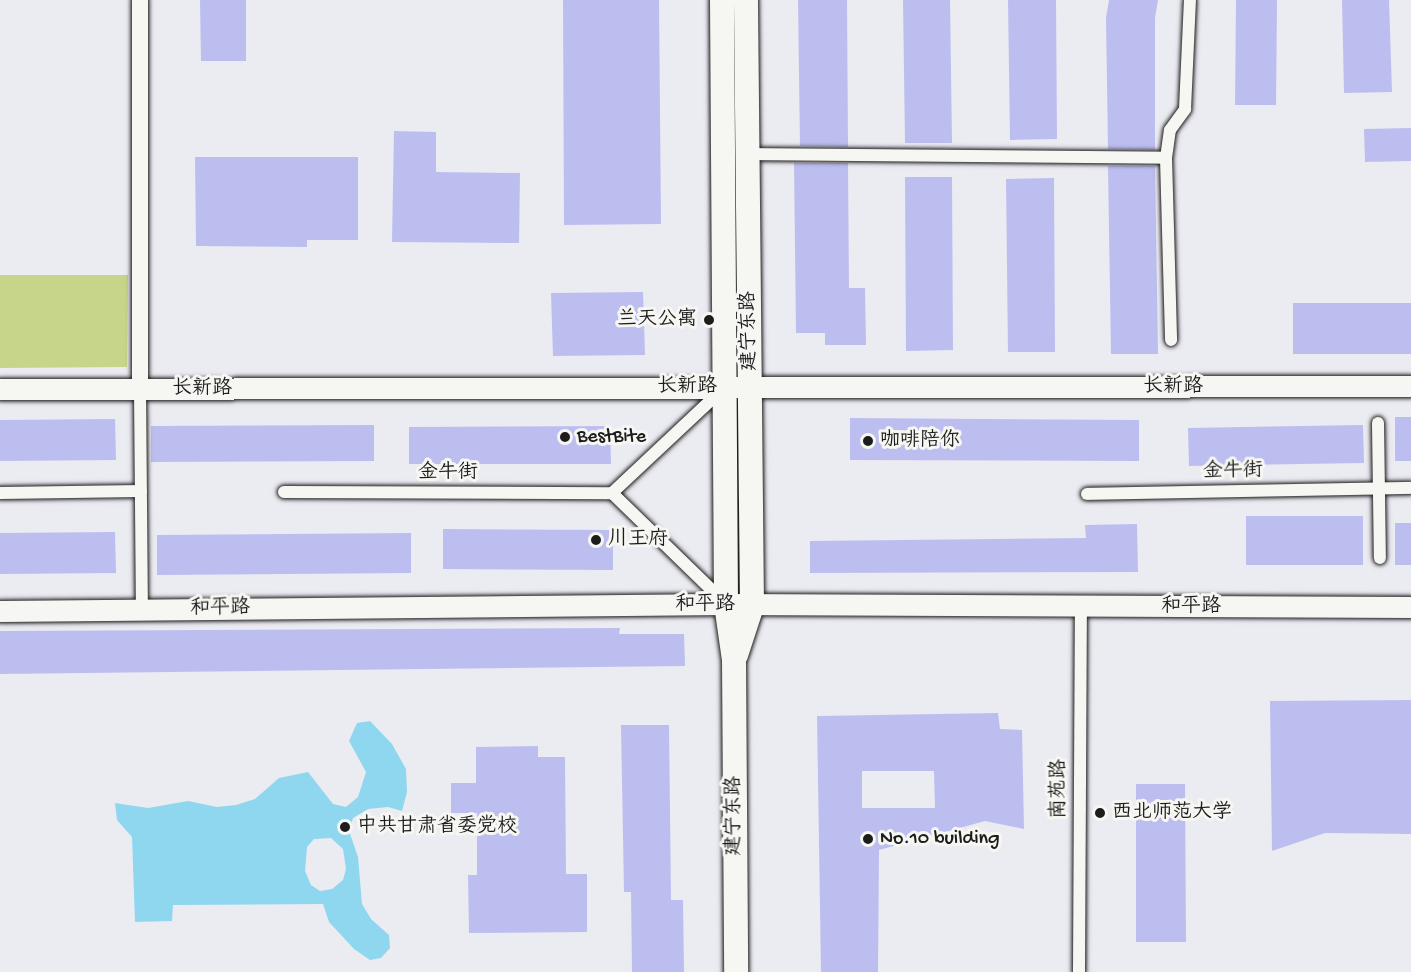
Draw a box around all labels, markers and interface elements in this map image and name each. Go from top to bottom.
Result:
street label: 建宁东路 [737,291,763,371]
place label: 兰天公寓 [617,308,697,332]
marker: 兰天公寓 [702,313,716,327]
street label: 长新路 [657,375,717,399]
street label: 长新路 [1143,375,1203,399]
street label: 长新路 [172,377,232,401]
place label: BestBite [577,425,646,449]
place label: 咖啡陪你 [880,429,960,453]
marker: BestBite [558,430,572,444]
marker: 咖啡陪你 [861,434,875,448]
street label: 金牛街 [1203,459,1263,485]
street label: 金牛街 [418,461,478,485]
place label: 川王府 [608,528,668,552]
marker: 川王府 [589,533,603,547]
street label: 和平路 [675,593,735,617]
street label: 和平路 [1161,595,1221,619]
street label: 和平路 [190,596,250,622]
street label: 南苑路 [1048,759,1072,819]
street label: 建宁东路 [723,776,747,856]
place label: 西北师范大学 [1112,801,1232,825]
marker: 西北师范大学 [1093,806,1107,820]
place label: 中共甘肃省委党校 [357,815,517,839]
marker: 中共甘肃省委党校 [338,820,352,834]
place label: No.10 building [880,827,1000,851]
marker: No.10 building [861,832,875,846]

